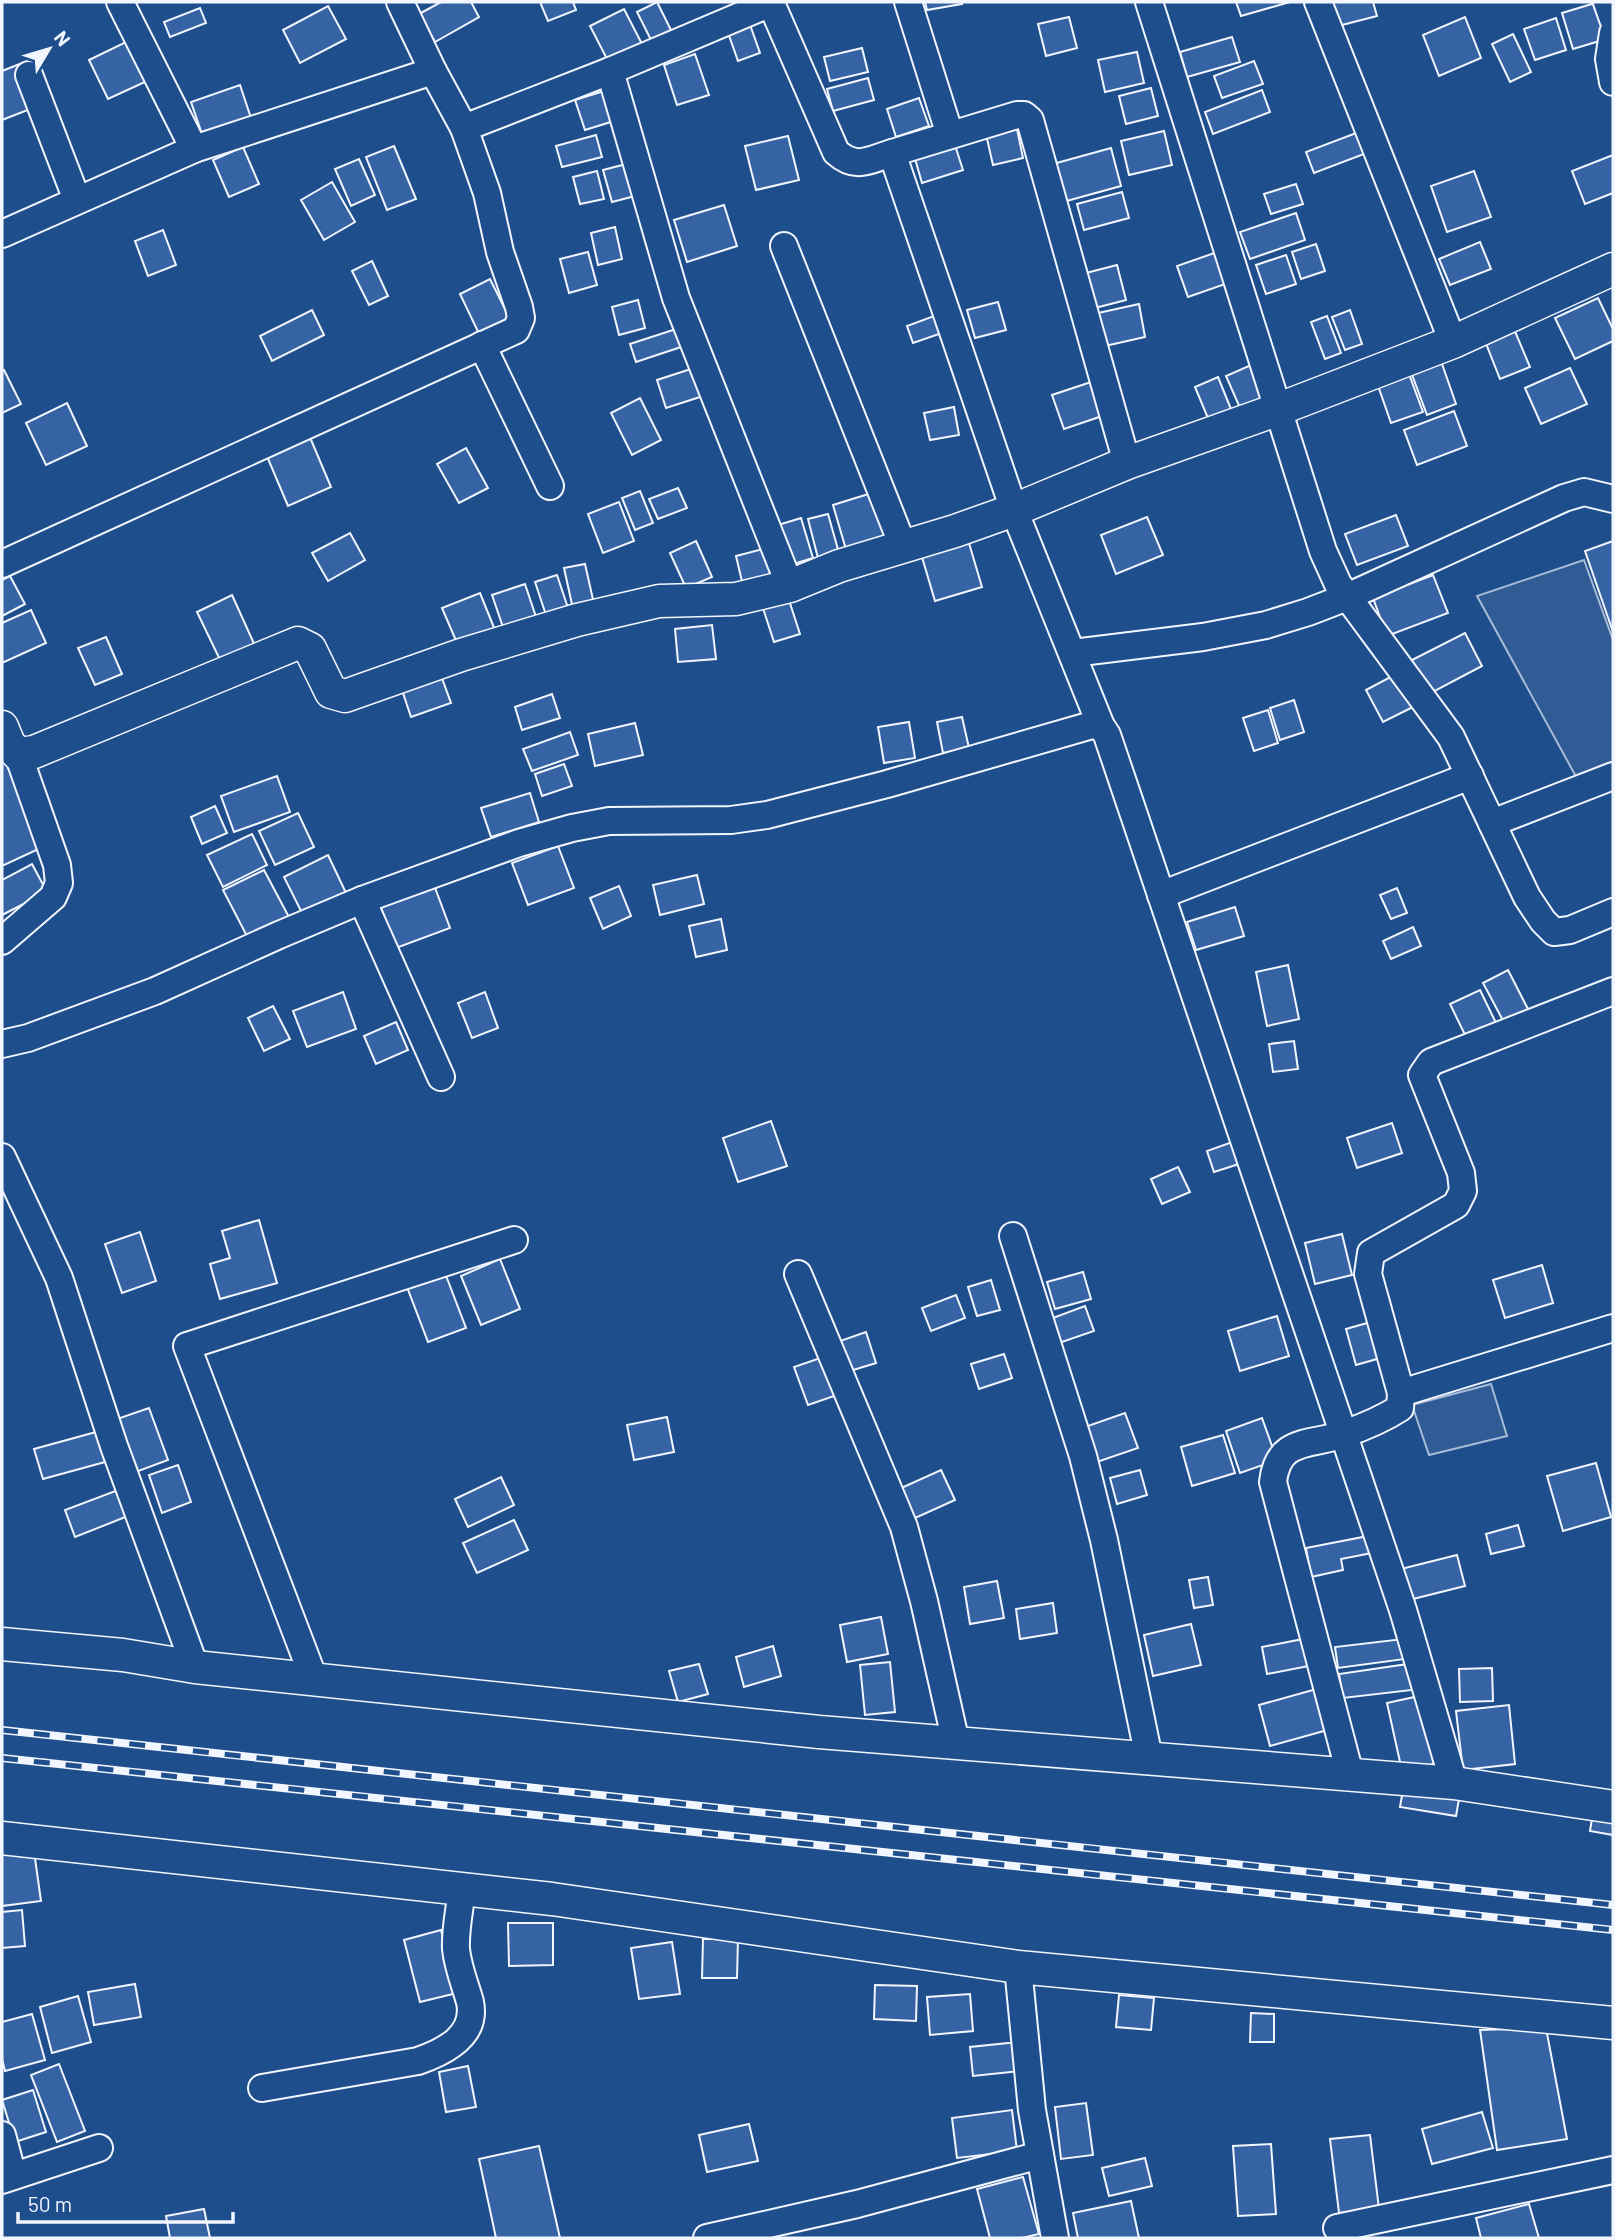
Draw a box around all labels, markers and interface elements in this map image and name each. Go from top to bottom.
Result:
north arrow [14,14,84,84]
text: N [50,26,76,50]
scale bar [18,2180,233,2224]
text: 50 m [28,2191,72,2216]

